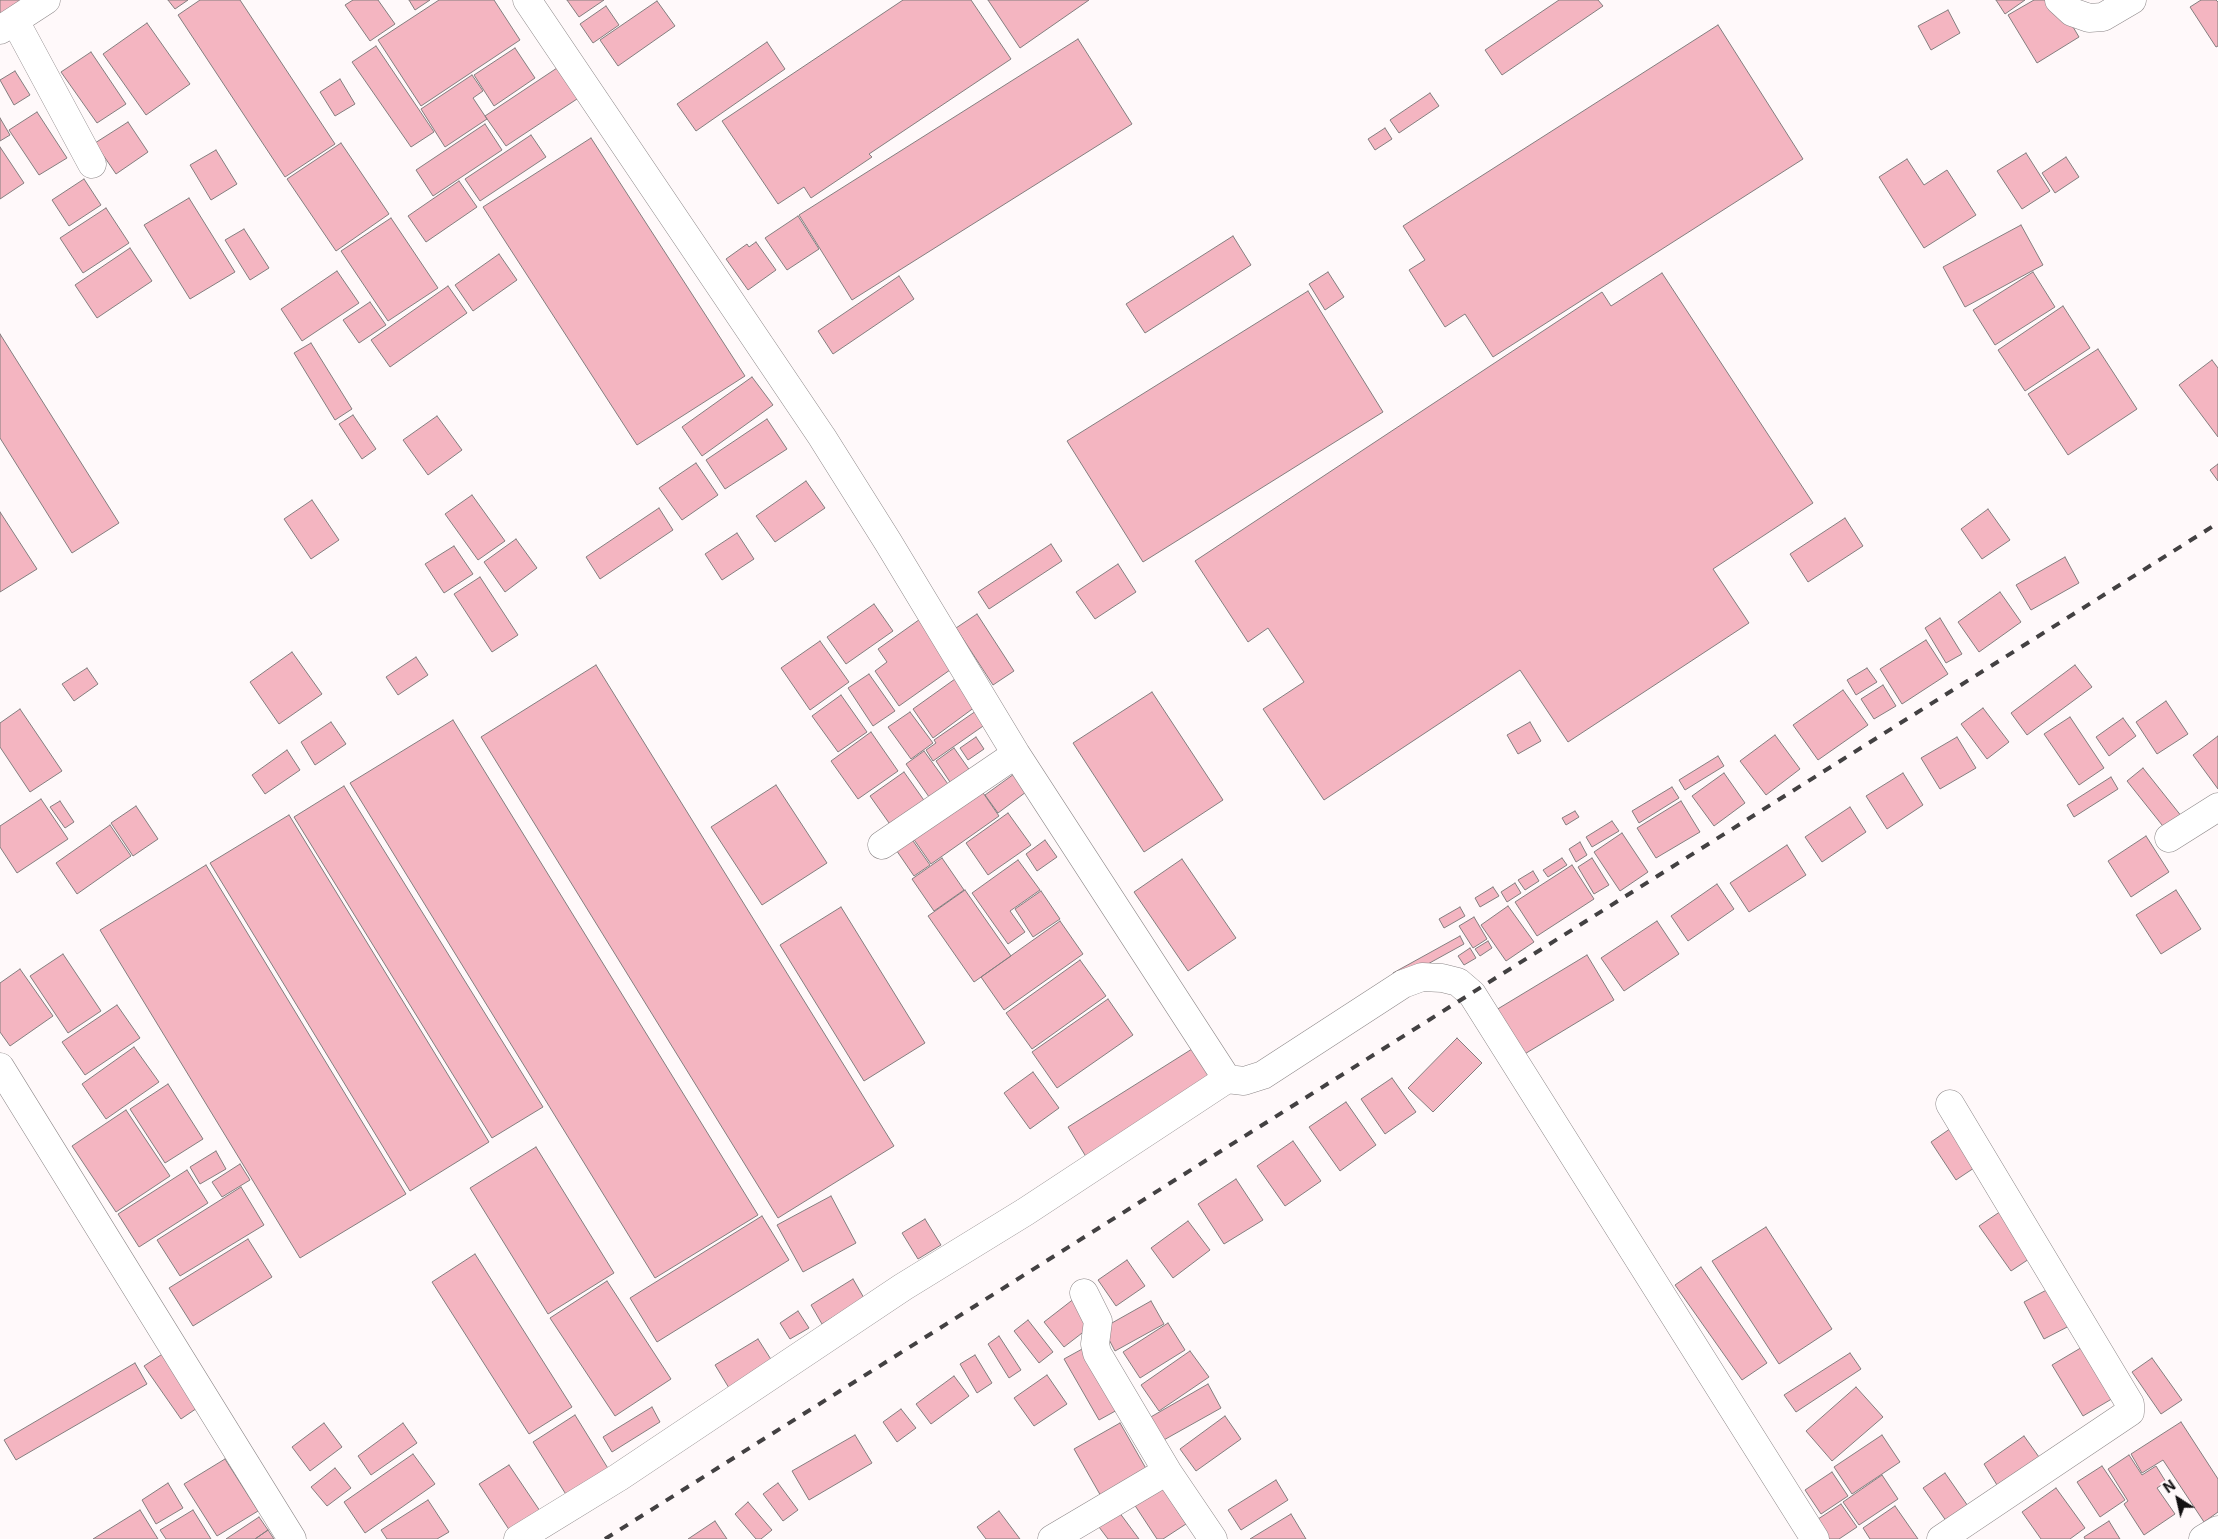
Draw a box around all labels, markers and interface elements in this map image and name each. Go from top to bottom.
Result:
north arrow [2153,1474,2203,1524]
text: N [2160,1476,2178,1496]

